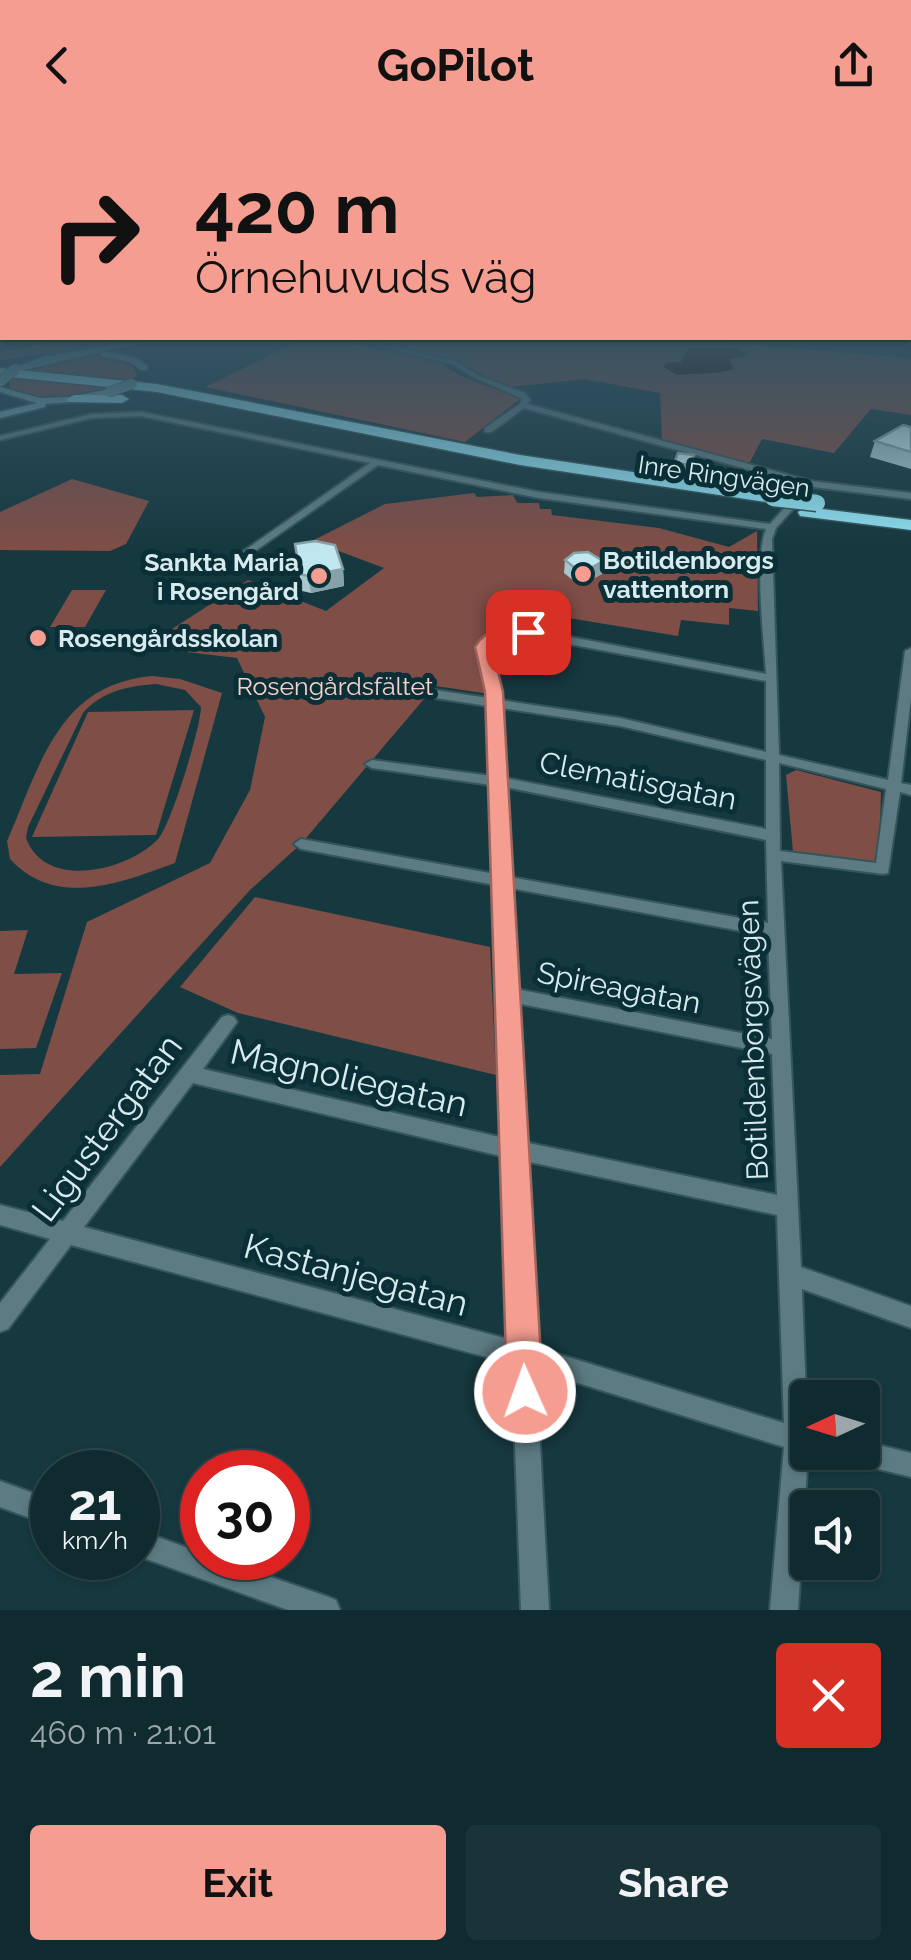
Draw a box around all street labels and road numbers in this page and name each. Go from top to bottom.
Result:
street label: Inre Ringvägen [636,449,812,503]
street label: Clematisgatan [537,744,740,817]
street label: Botildenborgsvägen [730,899,775,1181]
street label: Spireagatan [534,954,704,1021]
street label: Ligustergatan [23,1026,190,1229]
street label: Magnoliegatan [227,1030,472,1125]
street label: Kastanjegatan [240,1225,472,1324]

